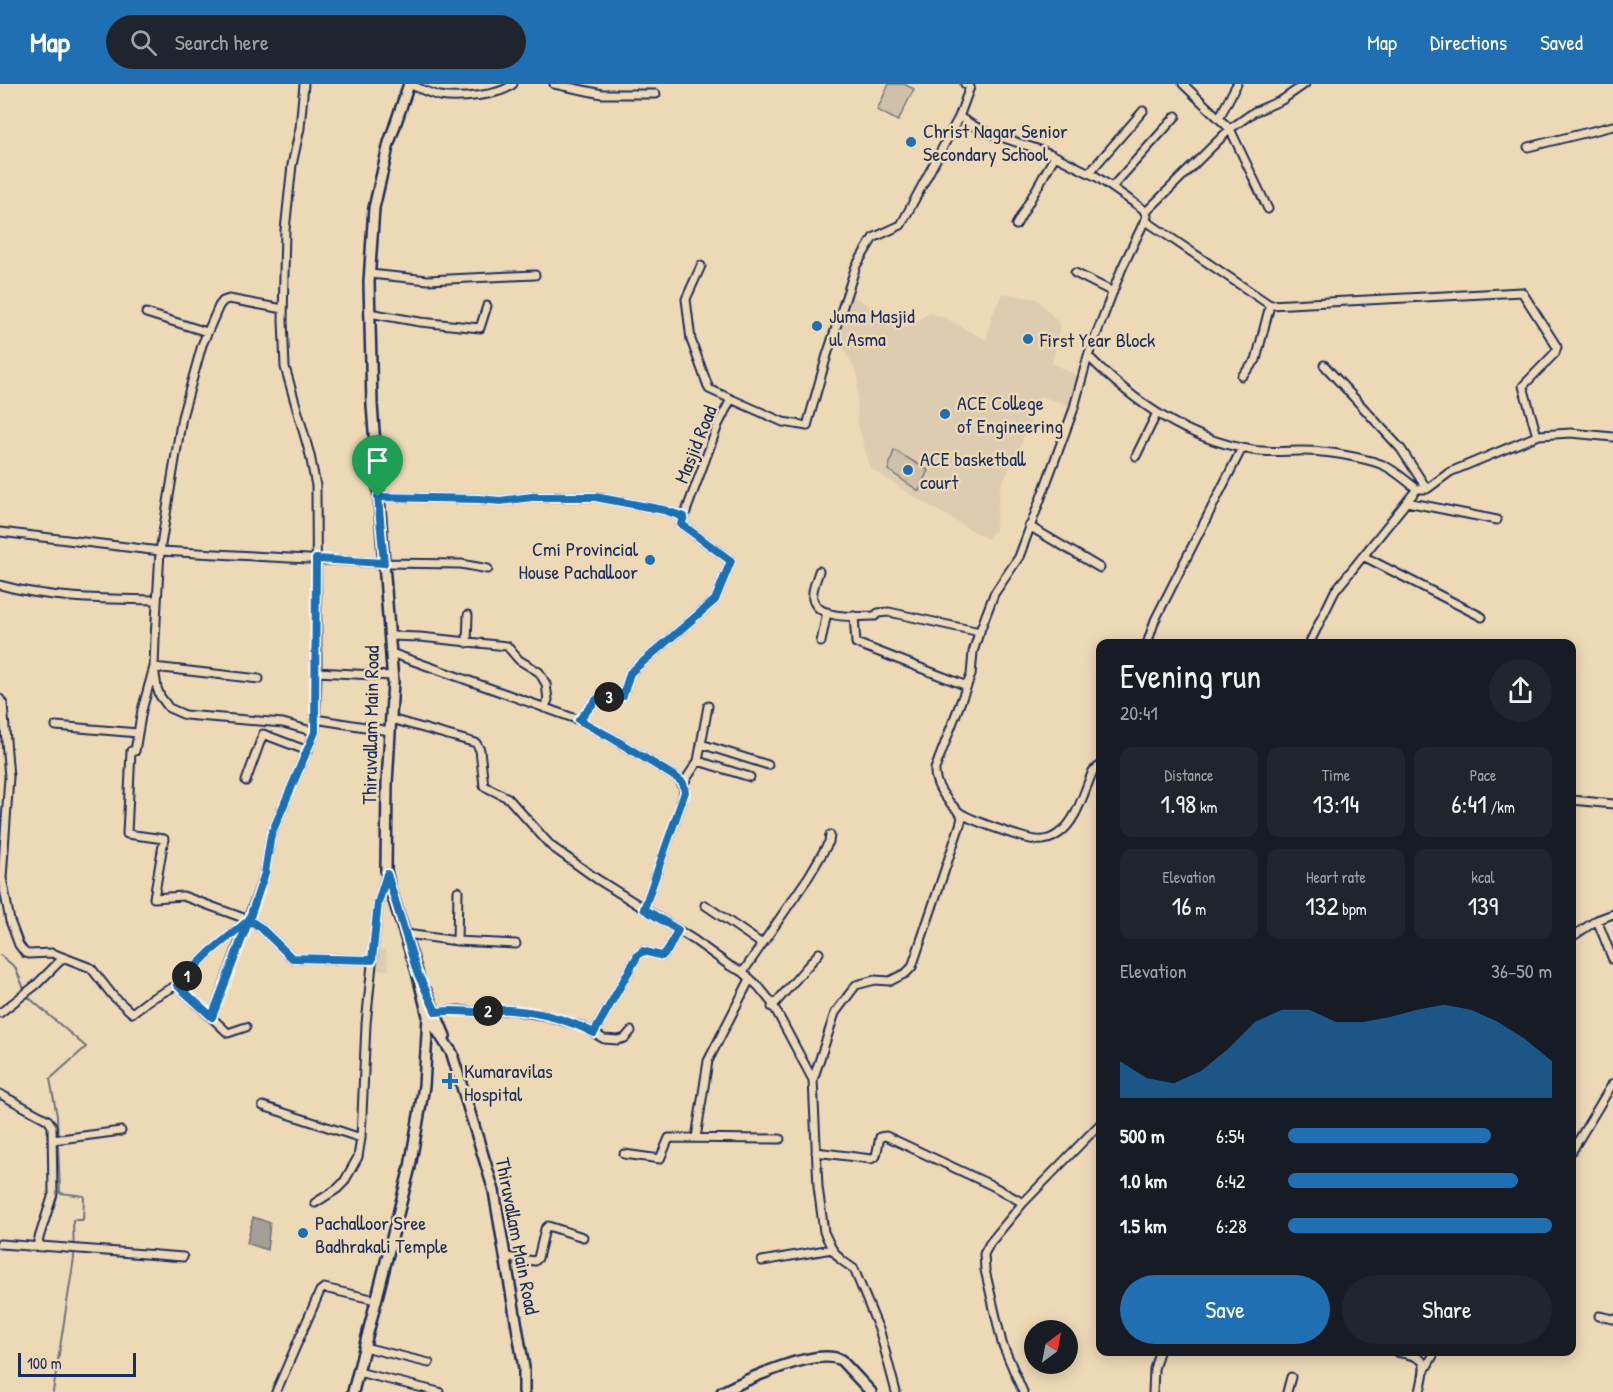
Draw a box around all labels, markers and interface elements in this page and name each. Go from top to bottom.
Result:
search box [106,15,526,69]
text: Map [30,23,70,61]
icon: search [127,26,160,59]
text: Search here [175,27,269,57]
text: Map [1367,28,1397,57]
text: Directions [1430,28,1507,57]
text: Saved [1540,28,1583,57]
place label: Christ Nagar Senior Secondary School [923,117,1068,167]
marker: Christ Nagar Senior Secondary School [904,135,918,149]
place label: Juma Masjid ul Asma [829,302,915,352]
marker: Juma Masjid ul Asma [810,319,824,333]
place label: First Year Block [1039,326,1155,353]
marker: First Year Block [1021,332,1035,346]
place label: ACE College of Engineering [957,389,1063,439]
street label: Masjid Road [667,401,723,487]
marker: ACE College of Engineering [938,407,952,421]
pin [352,435,403,497]
icon: arrive [361,444,394,477]
place label: ACE basketball court [920,445,1026,495]
marker: ACE basketball court [901,463,915,477]
place label: Cmi Provincial House Pachalloor [518,535,639,585]
marker: Cmi Provincial House Pachalloor [643,553,657,567]
street label: Thiruvallam Main Road [355,645,385,805]
text: Evening run [1120,654,1261,698]
button: share [1489,659,1552,722]
pin: 3 [594,682,624,712]
text: 3 [605,686,613,708]
text: 20:41 [1120,699,1158,726]
text: Distance [1165,764,1213,786]
text: Time [1322,764,1350,786]
text: Pace [1470,764,1496,786]
text: 1.98 [1160,786,1196,821]
text: 13:14 [1313,786,1359,821]
text: 6:41 [1451,786,1487,821]
text: km [1196,796,1218,818]
text: /km [1487,796,1515,818]
text: Elevation [1162,866,1216,888]
text: Heart rate [1306,866,1366,888]
text: kcal [1471,866,1495,888]
text: 16 [1172,888,1192,923]
text: 132 [1305,888,1339,923]
text: 139 [1468,888,1498,923]
text: m [1192,898,1206,920]
text: bpm [1339,898,1367,920]
text: Elevation [1120,957,1186,984]
text: 36–50 m [1491,957,1552,984]
pin: 1 [172,961,202,991]
text: 1 [184,965,190,987]
pin: 2 [473,996,503,1026]
text: 2 [484,1000,492,1022]
place label: Kumaravilas Hospital [464,1057,553,1107]
marker: Kumaravilas Hospital [441,1072,459,1090]
text: 500 m [1120,1122,1165,1149]
text: 6:54 [1216,1122,1245,1149]
street label: Thiruvallam Main Road [490,1155,546,1317]
text: 1.0 km [1120,1167,1167,1194]
text: 6:42 [1216,1167,1245,1194]
place label: Pachalloor Sree Badhrakali Temple [315,1209,448,1259]
text: 1.5 km [1120,1212,1167,1239]
text: 6:28 [1216,1212,1247,1239]
marker: Pachalloor Sree Badhrakali Temple [296,1226,310,1240]
button: Save [1120,1275,1330,1344]
button: Share [1342,1275,1552,1344]
north arrow [1024,1320,1078,1374]
map controls [1024,1320,1078,1374]
scale bar [18,1350,136,1378]
text: 100 m [27,1352,62,1374]

